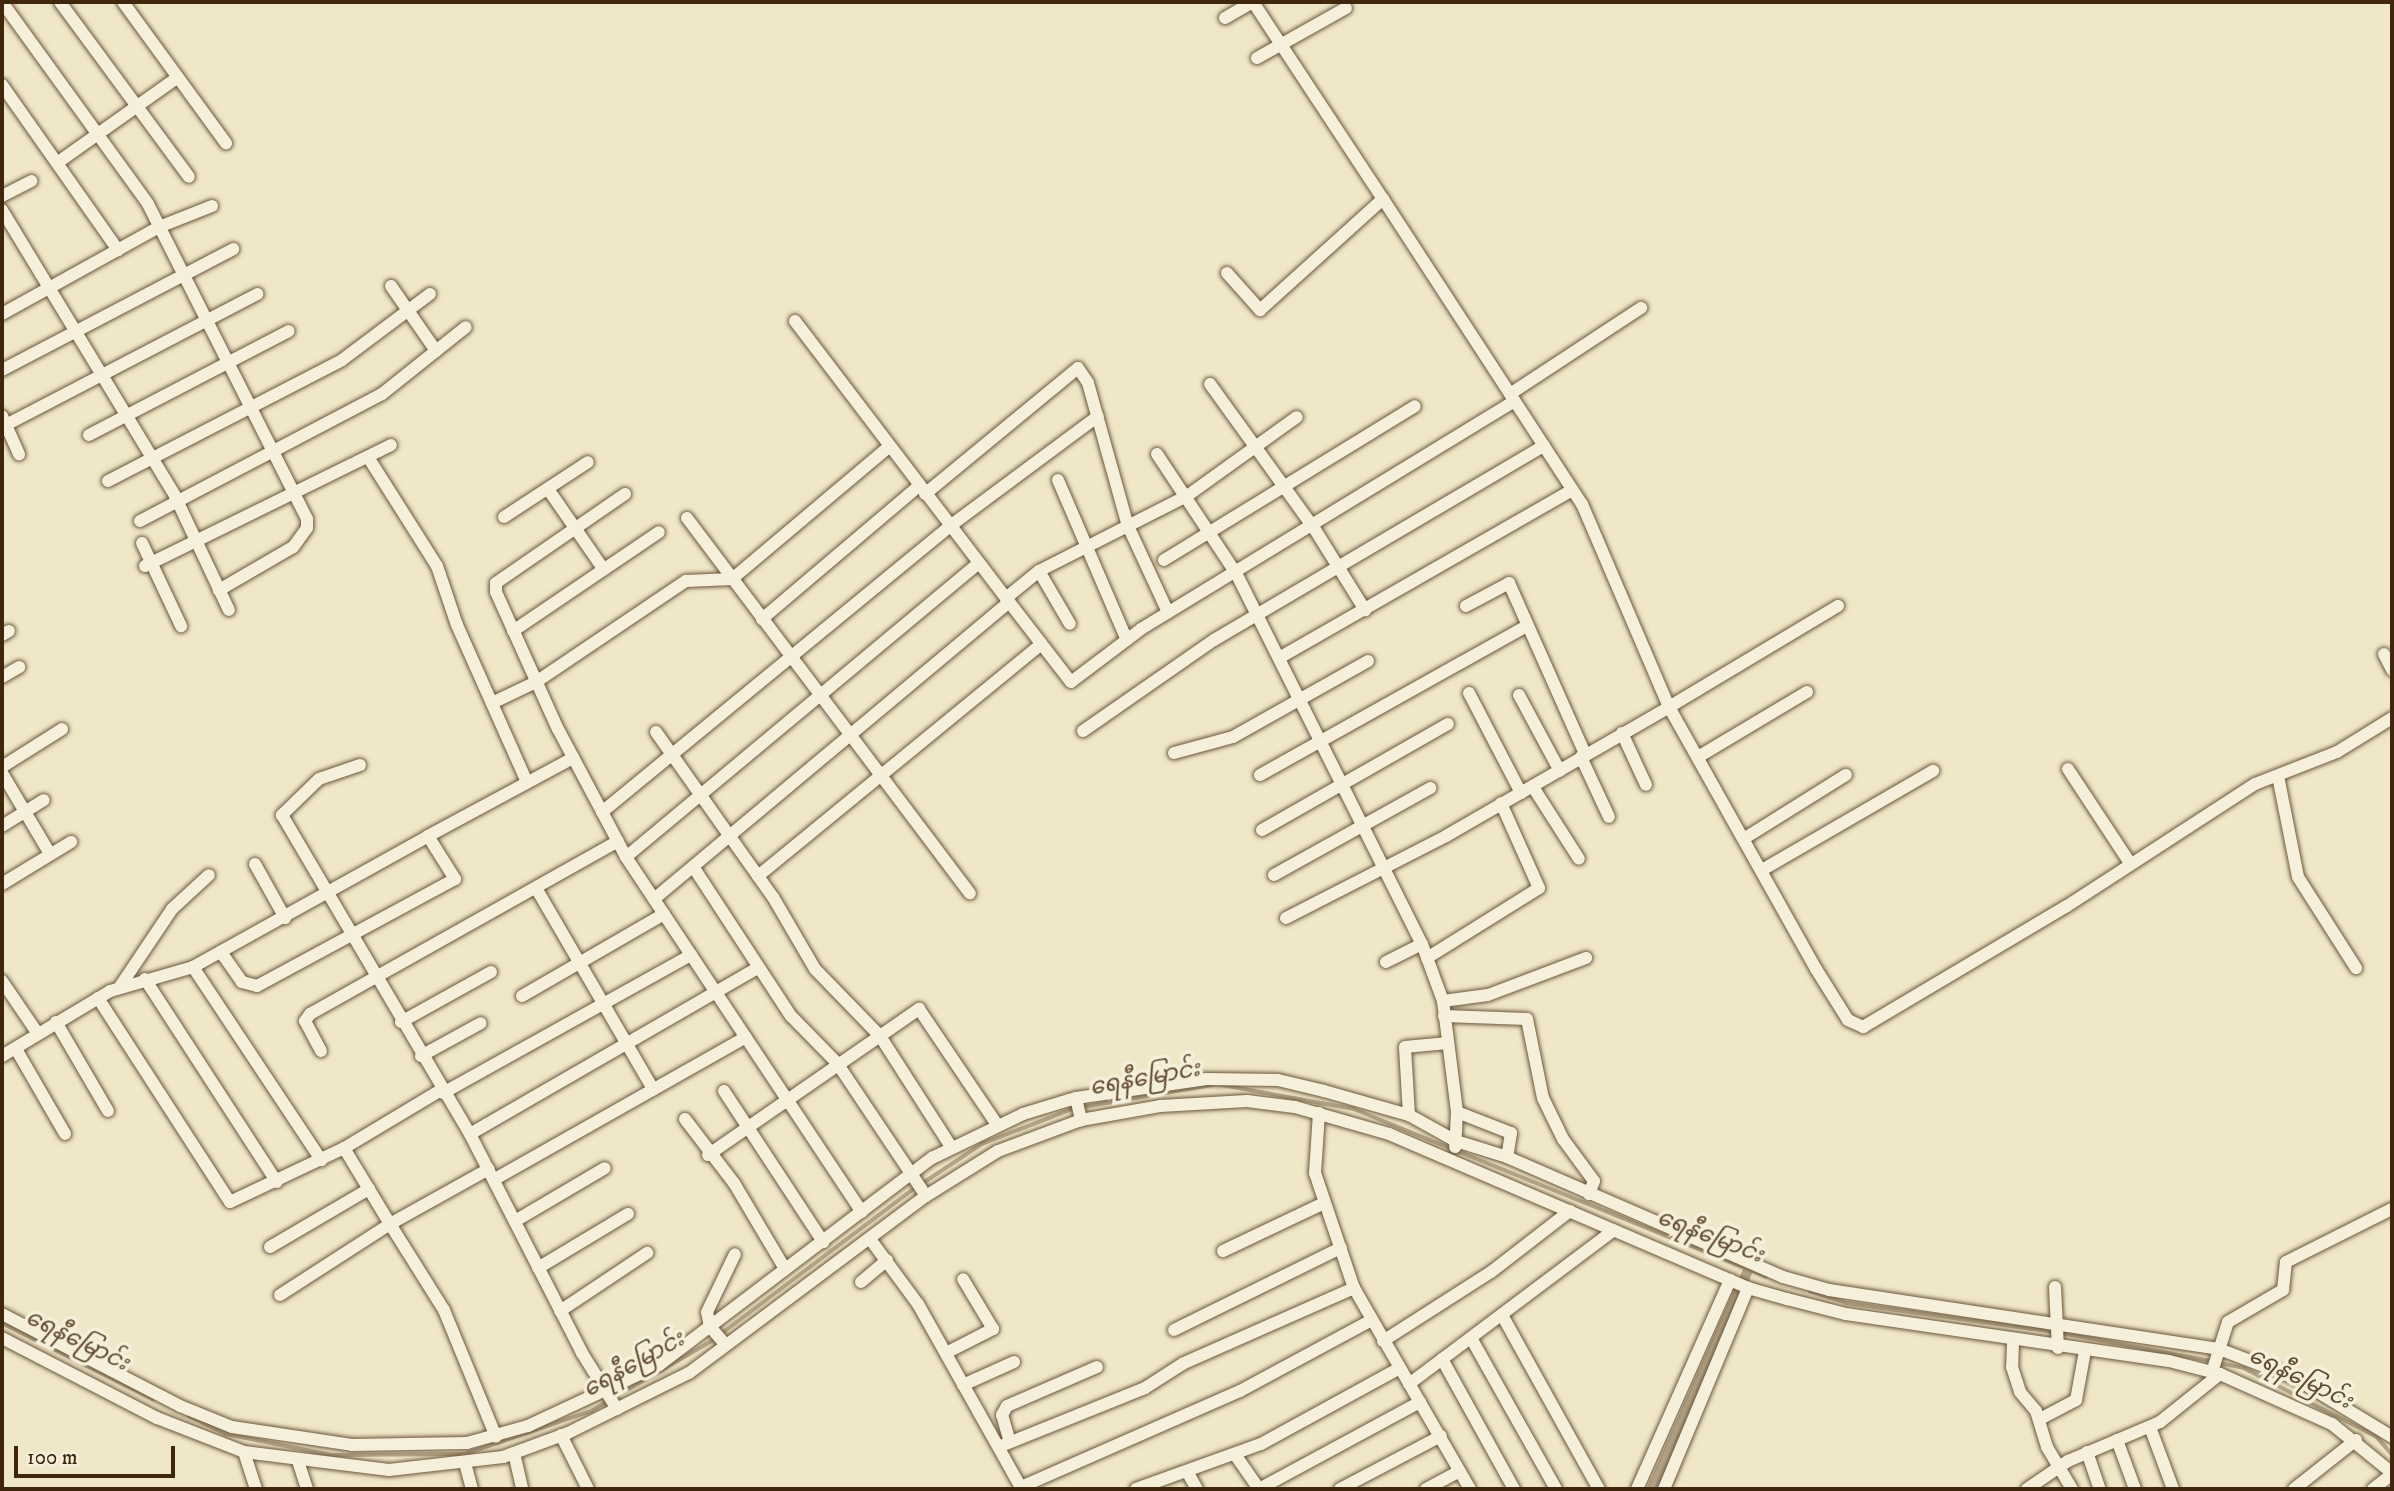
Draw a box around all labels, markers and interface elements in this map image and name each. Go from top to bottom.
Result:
water label: ရေနီမြောင်း [1088,1056,1202,1102]
water label: ရေနီမြောင်း [1653,1204,1767,1270]
water label: ရေနီမြောင်း [21,1304,133,1378]
water label: ရေနီမြောင်း [579,1326,689,1404]
water label: ရေနီမြောင်း [2244,1342,2356,1416]
scale bar [18,1432,178,1476]
text: 100 m [27,1445,78,1471]

